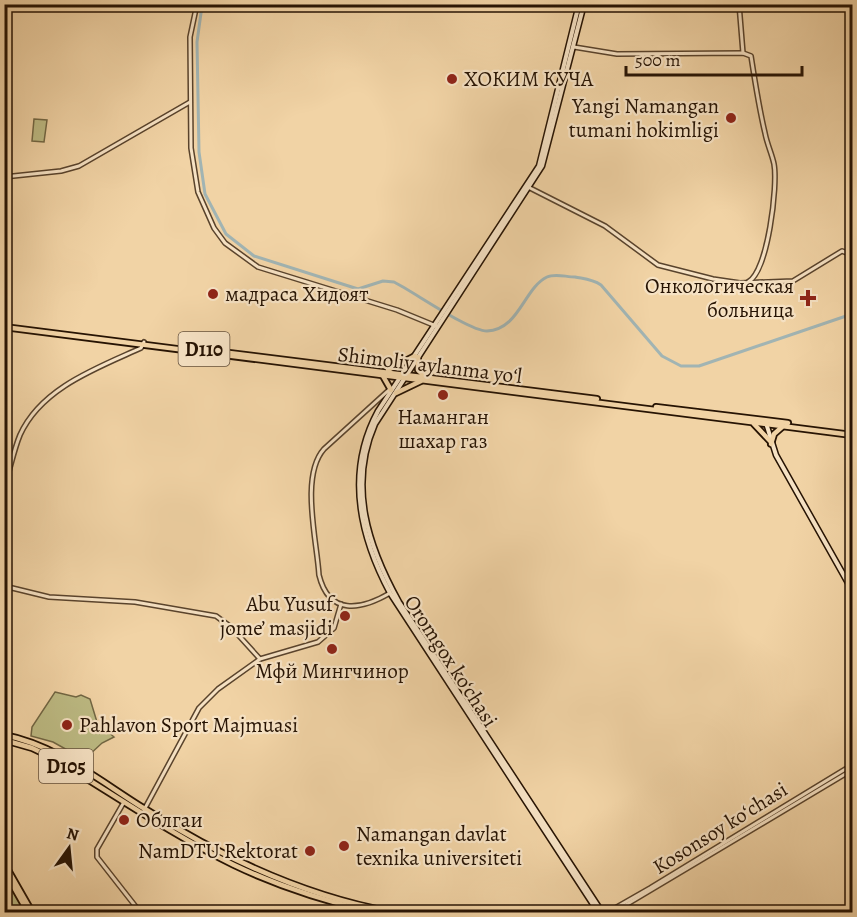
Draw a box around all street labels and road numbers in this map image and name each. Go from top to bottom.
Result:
road number: D110 [178,332,230,366]
street label: Shimoliy aylanma yoʻl [336,340,524,390]
street label: Oromgox ko‘chasi [398,590,504,732]
road number: D105 [39,749,93,783]
street label: Kosonsoy koʻchasi [647,775,793,881]

